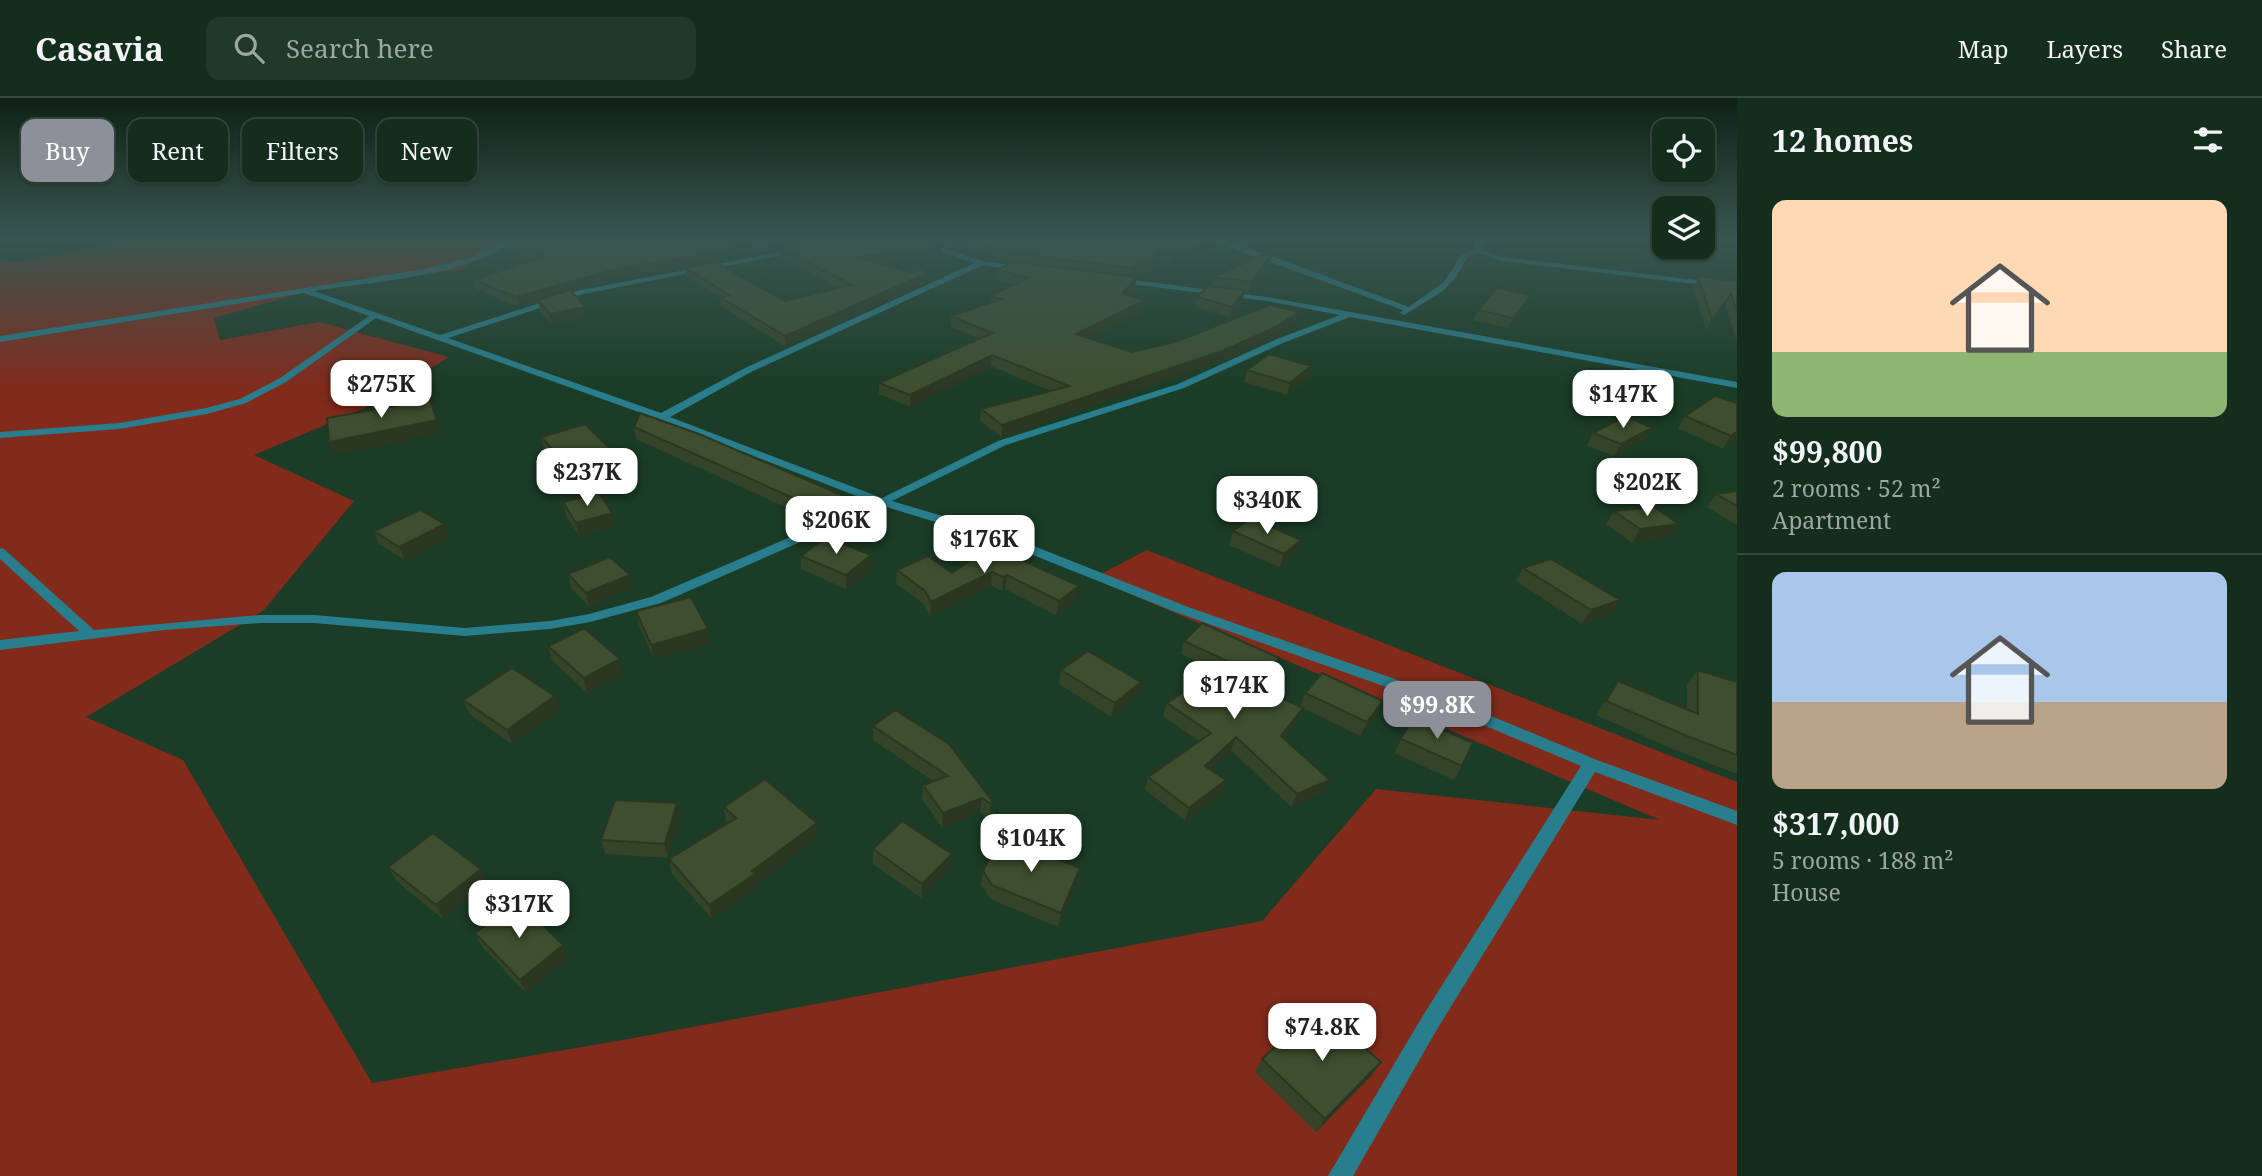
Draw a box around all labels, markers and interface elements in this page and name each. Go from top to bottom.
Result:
search box [206,17,696,80]
text: Casavia [35,26,164,71]
icon: search [230,29,268,67]
text: Search here [286,30,434,66]
text: Map [1958,32,2009,65]
text: Layers [2047,32,2123,65]
text: Share [2161,32,2227,65]
chip: Buy [21,119,114,182]
chip: Rent [128,119,228,182]
chip: Filters [242,119,363,182]
chip: New [377,119,477,182]
map controls [1652,119,1715,259]
button: locate [1652,119,1715,182]
text: 12 homes [1772,120,1913,161]
icon: filters [2189,121,2227,159]
button: layers [1652,196,1715,259]
icon: home [1937,245,2063,371]
pin: $275K [332,360,430,420]
text: $275K [347,367,415,399]
pin: $147K [1574,370,1672,430]
text: $147K [1589,377,1657,409]
text: $99,800 [1772,431,1883,472]
pin: $237K [538,448,636,508]
text: $237K [553,455,621,487]
pin: $202K [1598,458,1696,518]
text: $202K [1613,465,1681,497]
text: 2 rooms · 52 m² [1772,472,1941,504]
pin: $340K [1218,476,1316,536]
text: $340K [1233,483,1301,515]
pin: $206K [787,496,885,556]
text: $206K [802,503,870,535]
text: Apartment [1772,504,1891,536]
pin: $176K [935,516,1033,575]
text: $176K [950,522,1018,554]
icon: home [1937,617,2063,743]
pin: $174K [1185,662,1283,721]
text: $174K [1200,668,1268,700]
pin: $99.8K [1380,682,1494,741]
text: $99.8K [1399,688,1475,720]
text: $317,000 [1772,803,1899,844]
pin: $104K [982,814,1080,874]
text: $104K [997,821,1065,853]
text: 5 rooms · 188 m² [1772,844,1954,876]
text: House [1772,876,1841,908]
pin: $317K [470,880,568,940]
text: $317K [485,887,553,919]
pin: $74.8K [1265,1004,1379,1063]
text: $74.8K [1284,1010,1360,1042]

